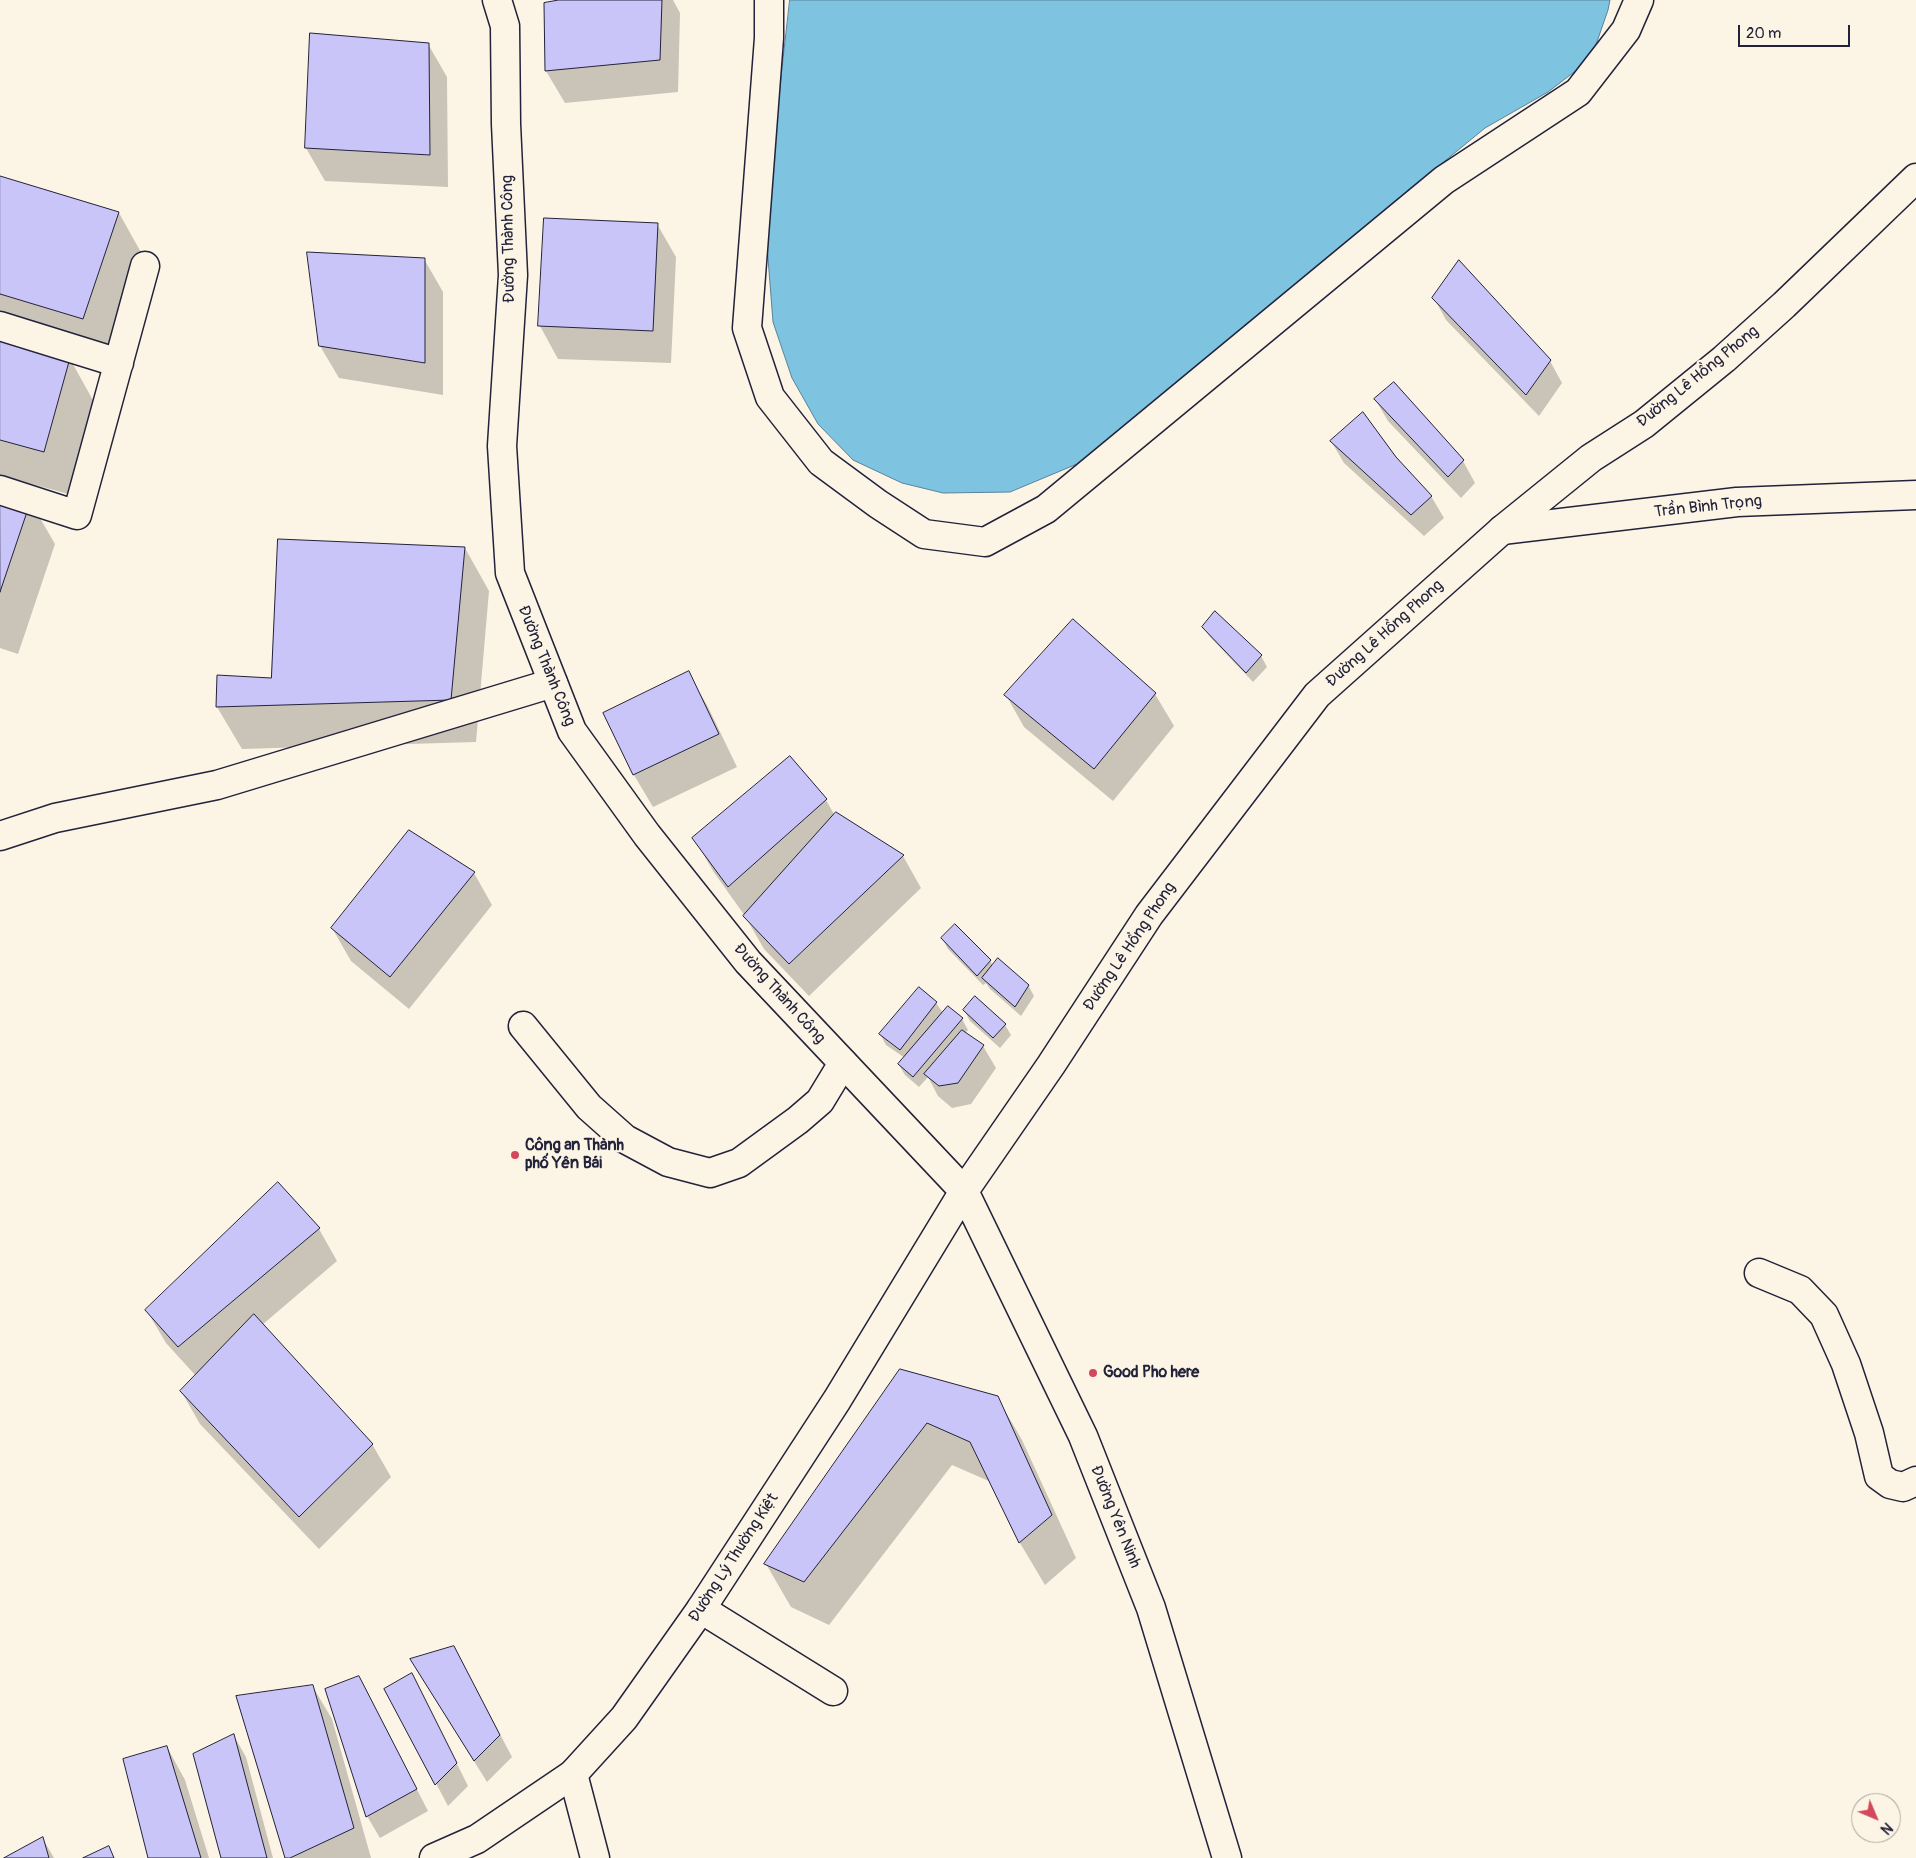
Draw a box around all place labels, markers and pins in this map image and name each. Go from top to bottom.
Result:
place label: Công an Thành phố Yên Bái [525,1136,624,1174]
marker: Công an Thành phố Yên Bái [509,1149,521,1161]
place label: Good Pho here [1103,1363,1199,1383]
marker: Good Pho here [1087,1367,1099,1379]

